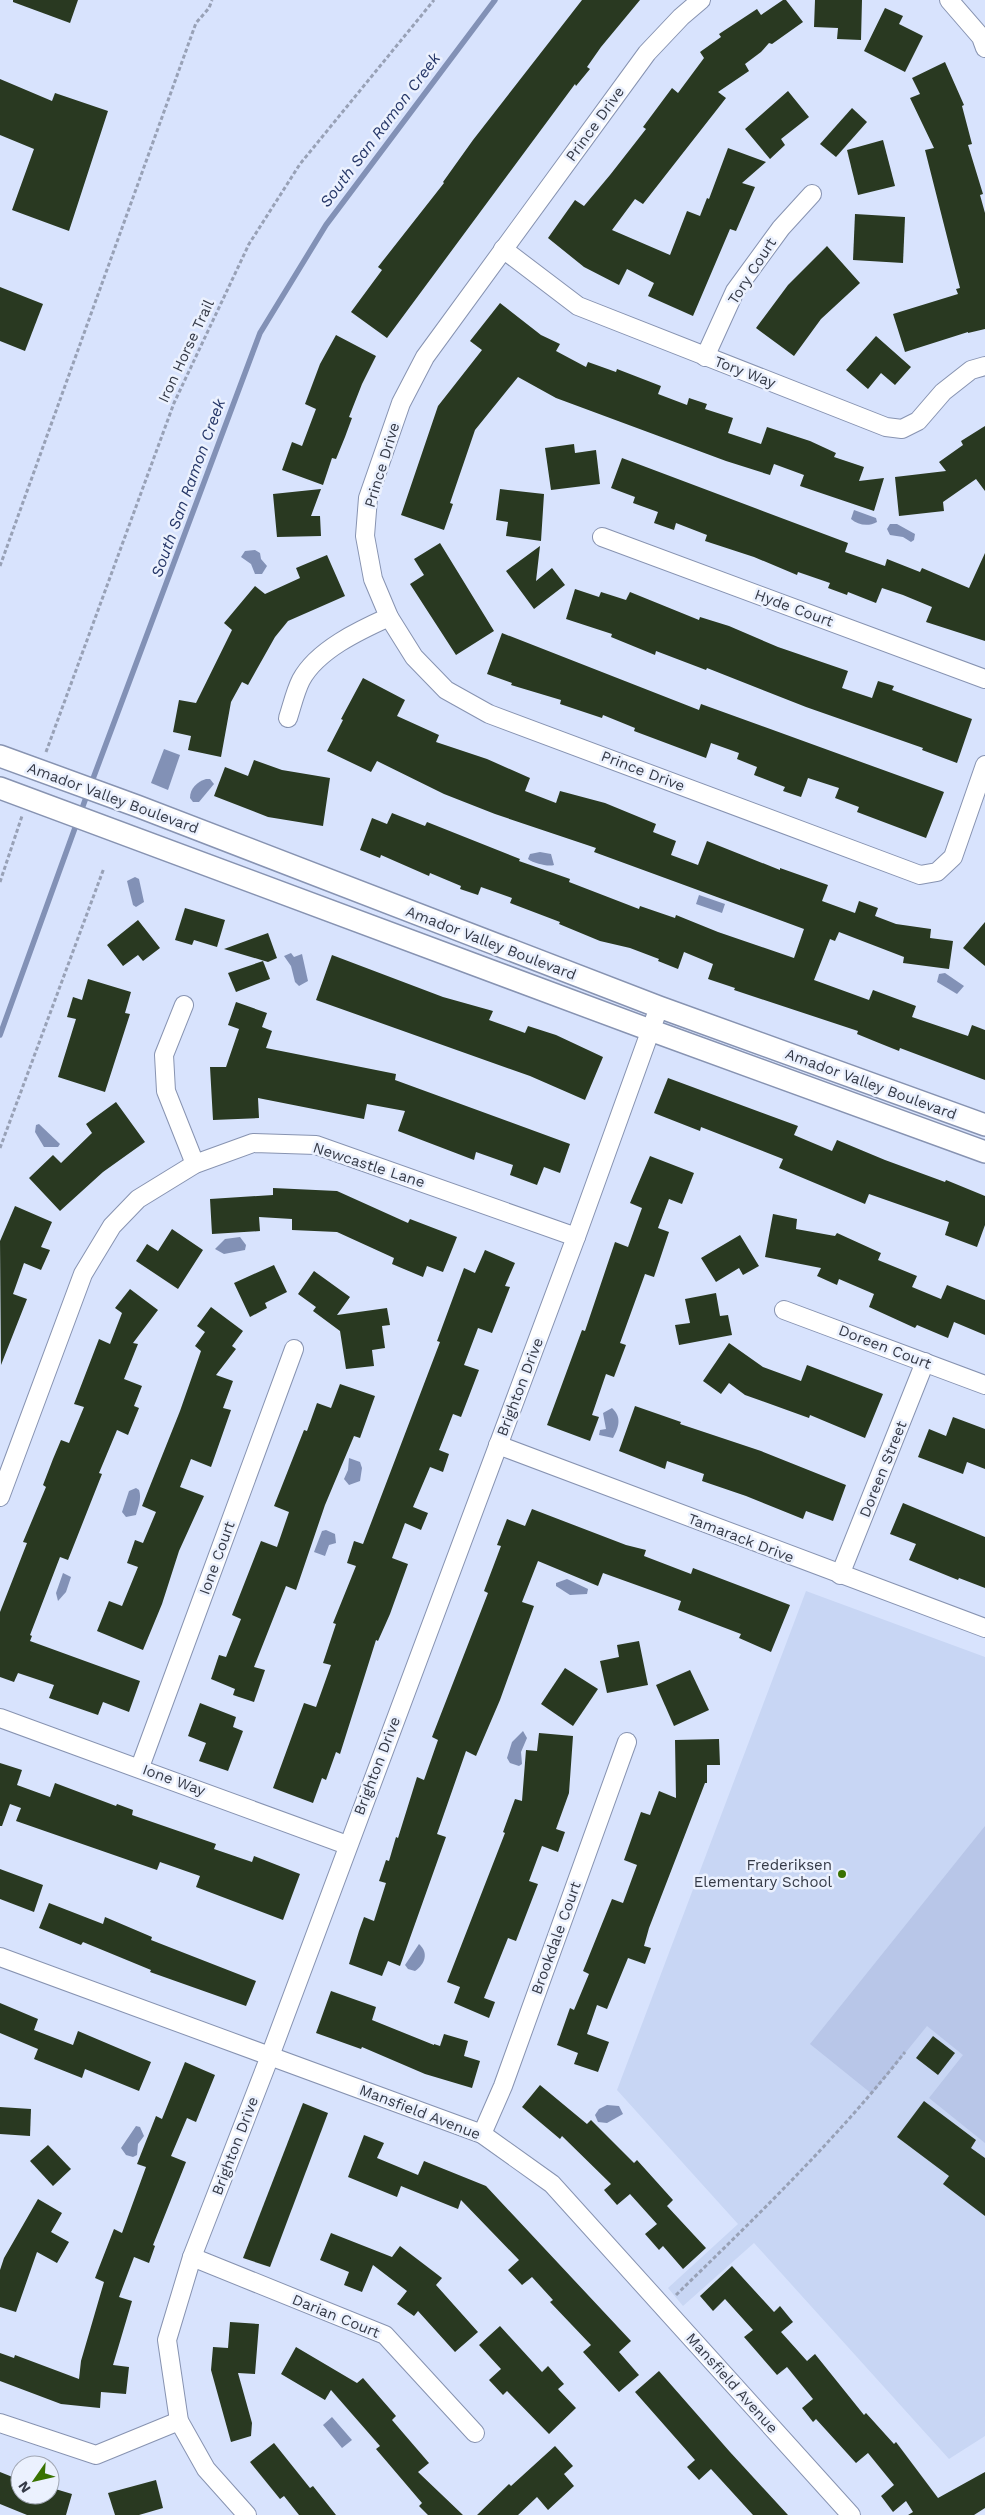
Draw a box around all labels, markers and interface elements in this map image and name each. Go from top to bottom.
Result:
water label: South San Ramon Creek [316,48,445,211]
street label: Prince Drive [562,83,628,165]
street label: Tory Court [724,234,780,308]
street label: Iron Horse Trail [154,296,218,405]
street label: Tory Way [712,352,778,392]
water label: South San Ramon Creek [147,395,230,580]
street label: Prince Drive [361,420,403,510]
street label: Hyde Court [752,585,836,631]
street label: Prince Drive [599,747,687,795]
street label: Amador Valley Boulevard [25,759,201,837]
street label: Amador Valley Boulevard [403,902,579,984]
street label: Amador Valley Boulevard [783,1045,959,1123]
street label: Newcastle Lane [311,1138,427,1192]
street label: Doreen Court [836,1321,935,1373]
street label: Brighton Drive [493,1335,547,1439]
street label: Doreen Street [855,1417,911,1520]
street label: Tamarack Drive [685,1509,797,1567]
street label: Ione Court [195,1518,239,1597]
street label: Brighton Drive [350,1714,404,1818]
street label: Ione Way [140,1760,208,1800]
place label: Frederiksen Elementary School [694,1856,832,1891]
marker: Frederiksen Elementary School [836,1868,848,1880]
street label: Brookdale Court [527,1878,585,1997]
street label: Mansfield Avenue [357,2081,483,2143]
street label: Brighton Drive [208,2094,262,2198]
street label: Darian Court [290,2290,383,2342]
street label: Mansfield Avenue [682,2329,782,2437]
north arrow [10,2455,60,2505]
text: N [15,2478,34,2496]

